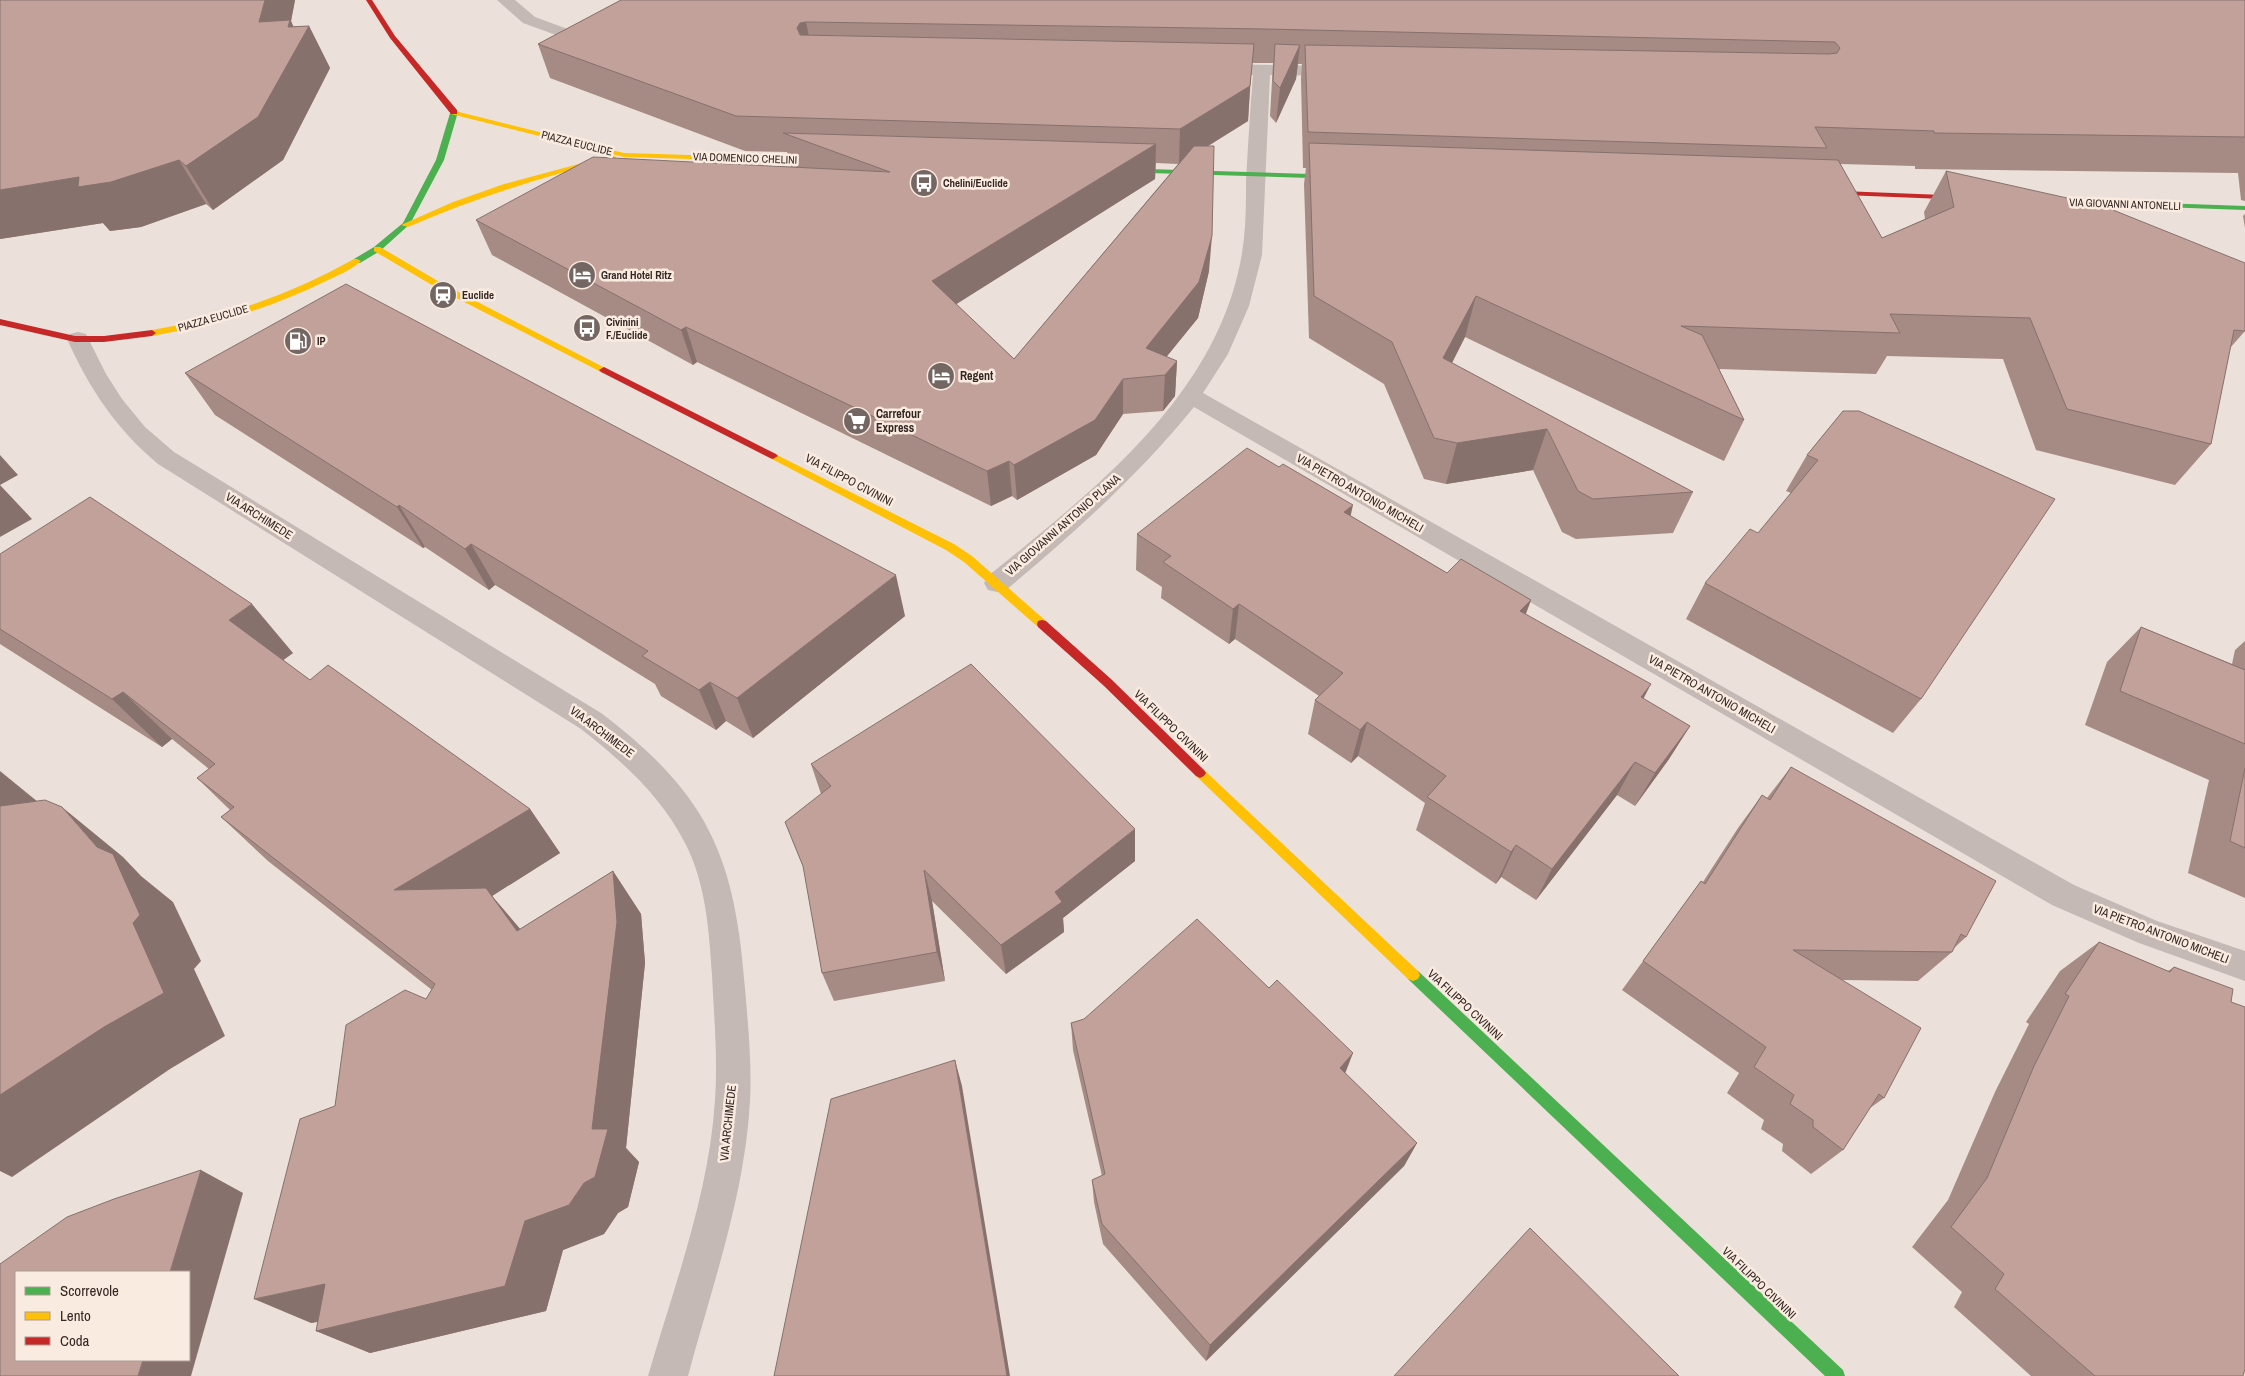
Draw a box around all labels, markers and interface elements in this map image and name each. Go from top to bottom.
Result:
street label: PIAZZA EUCLIDE [540,127,614,159]
street label: VIA DOMENICO CHELINI [693,149,797,167]
bus stop icon: Chelini/Euclide [909,168,939,198]
place label: Chelini/Euclide [943,176,1008,190]
street label: VIA GIOVANNI ANTONELLI [2069,195,2181,213]
hotel icon: Grand Hotel Ritz [567,260,597,290]
place label: Grand Hotel Ritz [601,268,672,282]
station icon: Euclide [428,280,458,310]
place label: Euclide [462,288,494,302]
street label: PIAZZA EUCLIDE [176,301,250,335]
bus stop icon: Civinini F./Euclide [572,313,602,343]
place label: Civinini F./Euclide [606,315,648,342]
fuel station icon: IP [283,326,313,356]
place label: IP [317,334,326,348]
hotel icon: Regent [926,361,956,391]
place label: Regent [960,368,994,384]
supermarket icon: Carrefour Express [842,406,872,436]
place label: Carrefour Express [876,406,921,436]
street label: VIA FILIPPO CIVININI [802,450,896,510]
street label: VIA PIETRO ANTONIO MICHELI [1294,450,1426,536]
street label: VIA GIOVANNI ANTONIO PLANA [1002,470,1124,579]
street label: VIA ARCHIMEDE [222,489,296,543]
street label: VIA PIETRO ANTONIO MICHELI [1646,651,1778,737]
street label: VIA FILIPPO CIVININI [1130,686,1212,766]
street label: VIA ARCHIMEDE [567,703,637,761]
street label: VIA PIETRO ANTONIO MICHELI [2091,901,2231,967]
street label: VIA FILIPPO CIVININI [1424,966,1506,1044]
street label: VIA ARCHIMEDE [716,1084,740,1162]
street label: VIA FILIPPO CIVININI [1718,1243,1800,1323]
legend [15,1271,190,1361]
text: Scorrevole [60,1280,119,1301]
text: Lento [60,1305,91,1326]
text: Coda [60,1330,90,1351]

